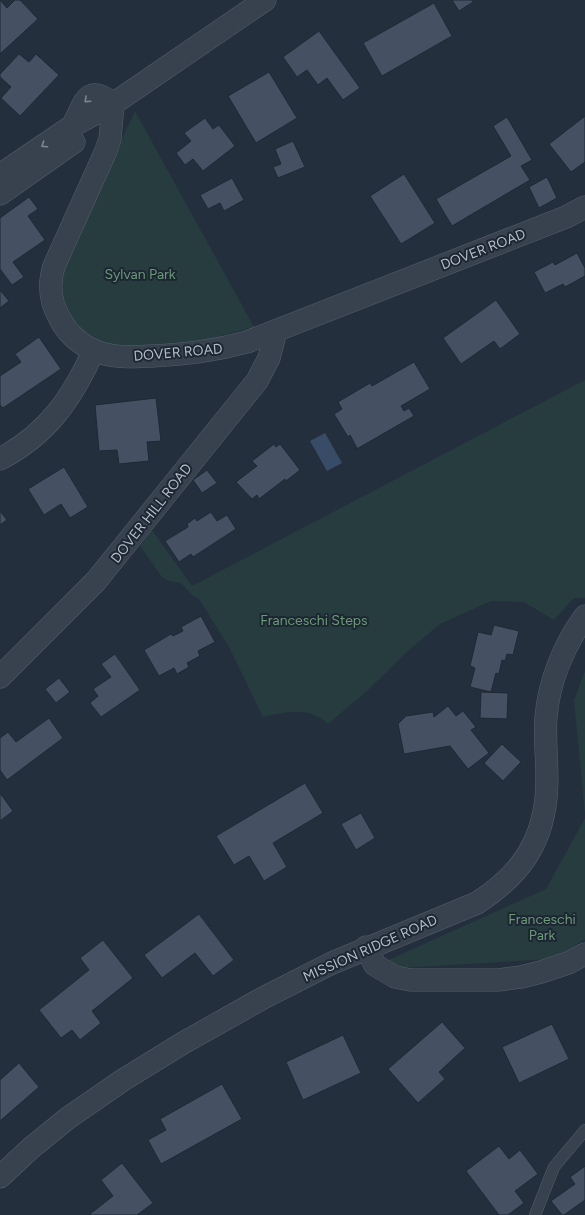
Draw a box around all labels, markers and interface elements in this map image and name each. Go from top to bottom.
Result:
one-way arrow [84,95,92,102]
one-way arrow [41,141,48,148]
street label: DOVER ROAD [438,226,528,273]
park label: Sylvan Park [104,266,176,283]
street label: DOVER ROAD [133,340,223,365]
street label: DOVER HILL ROAD [107,460,196,566]
park label: Franceschi Steps [260,612,368,629]
street label: MISSION RIDGE ROAD [300,911,440,986]
park label: Franceschi Park [508,911,576,944]

